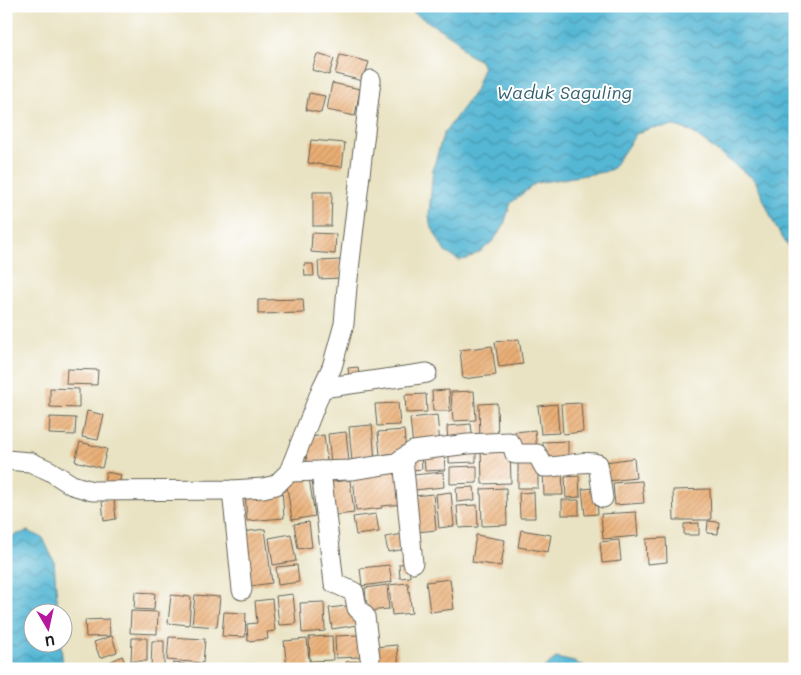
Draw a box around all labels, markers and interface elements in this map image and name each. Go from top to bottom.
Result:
water label: Waduk Saguling [496,80,632,104]
north arrow [22,602,72,652]
text: U [44,631,56,651]

